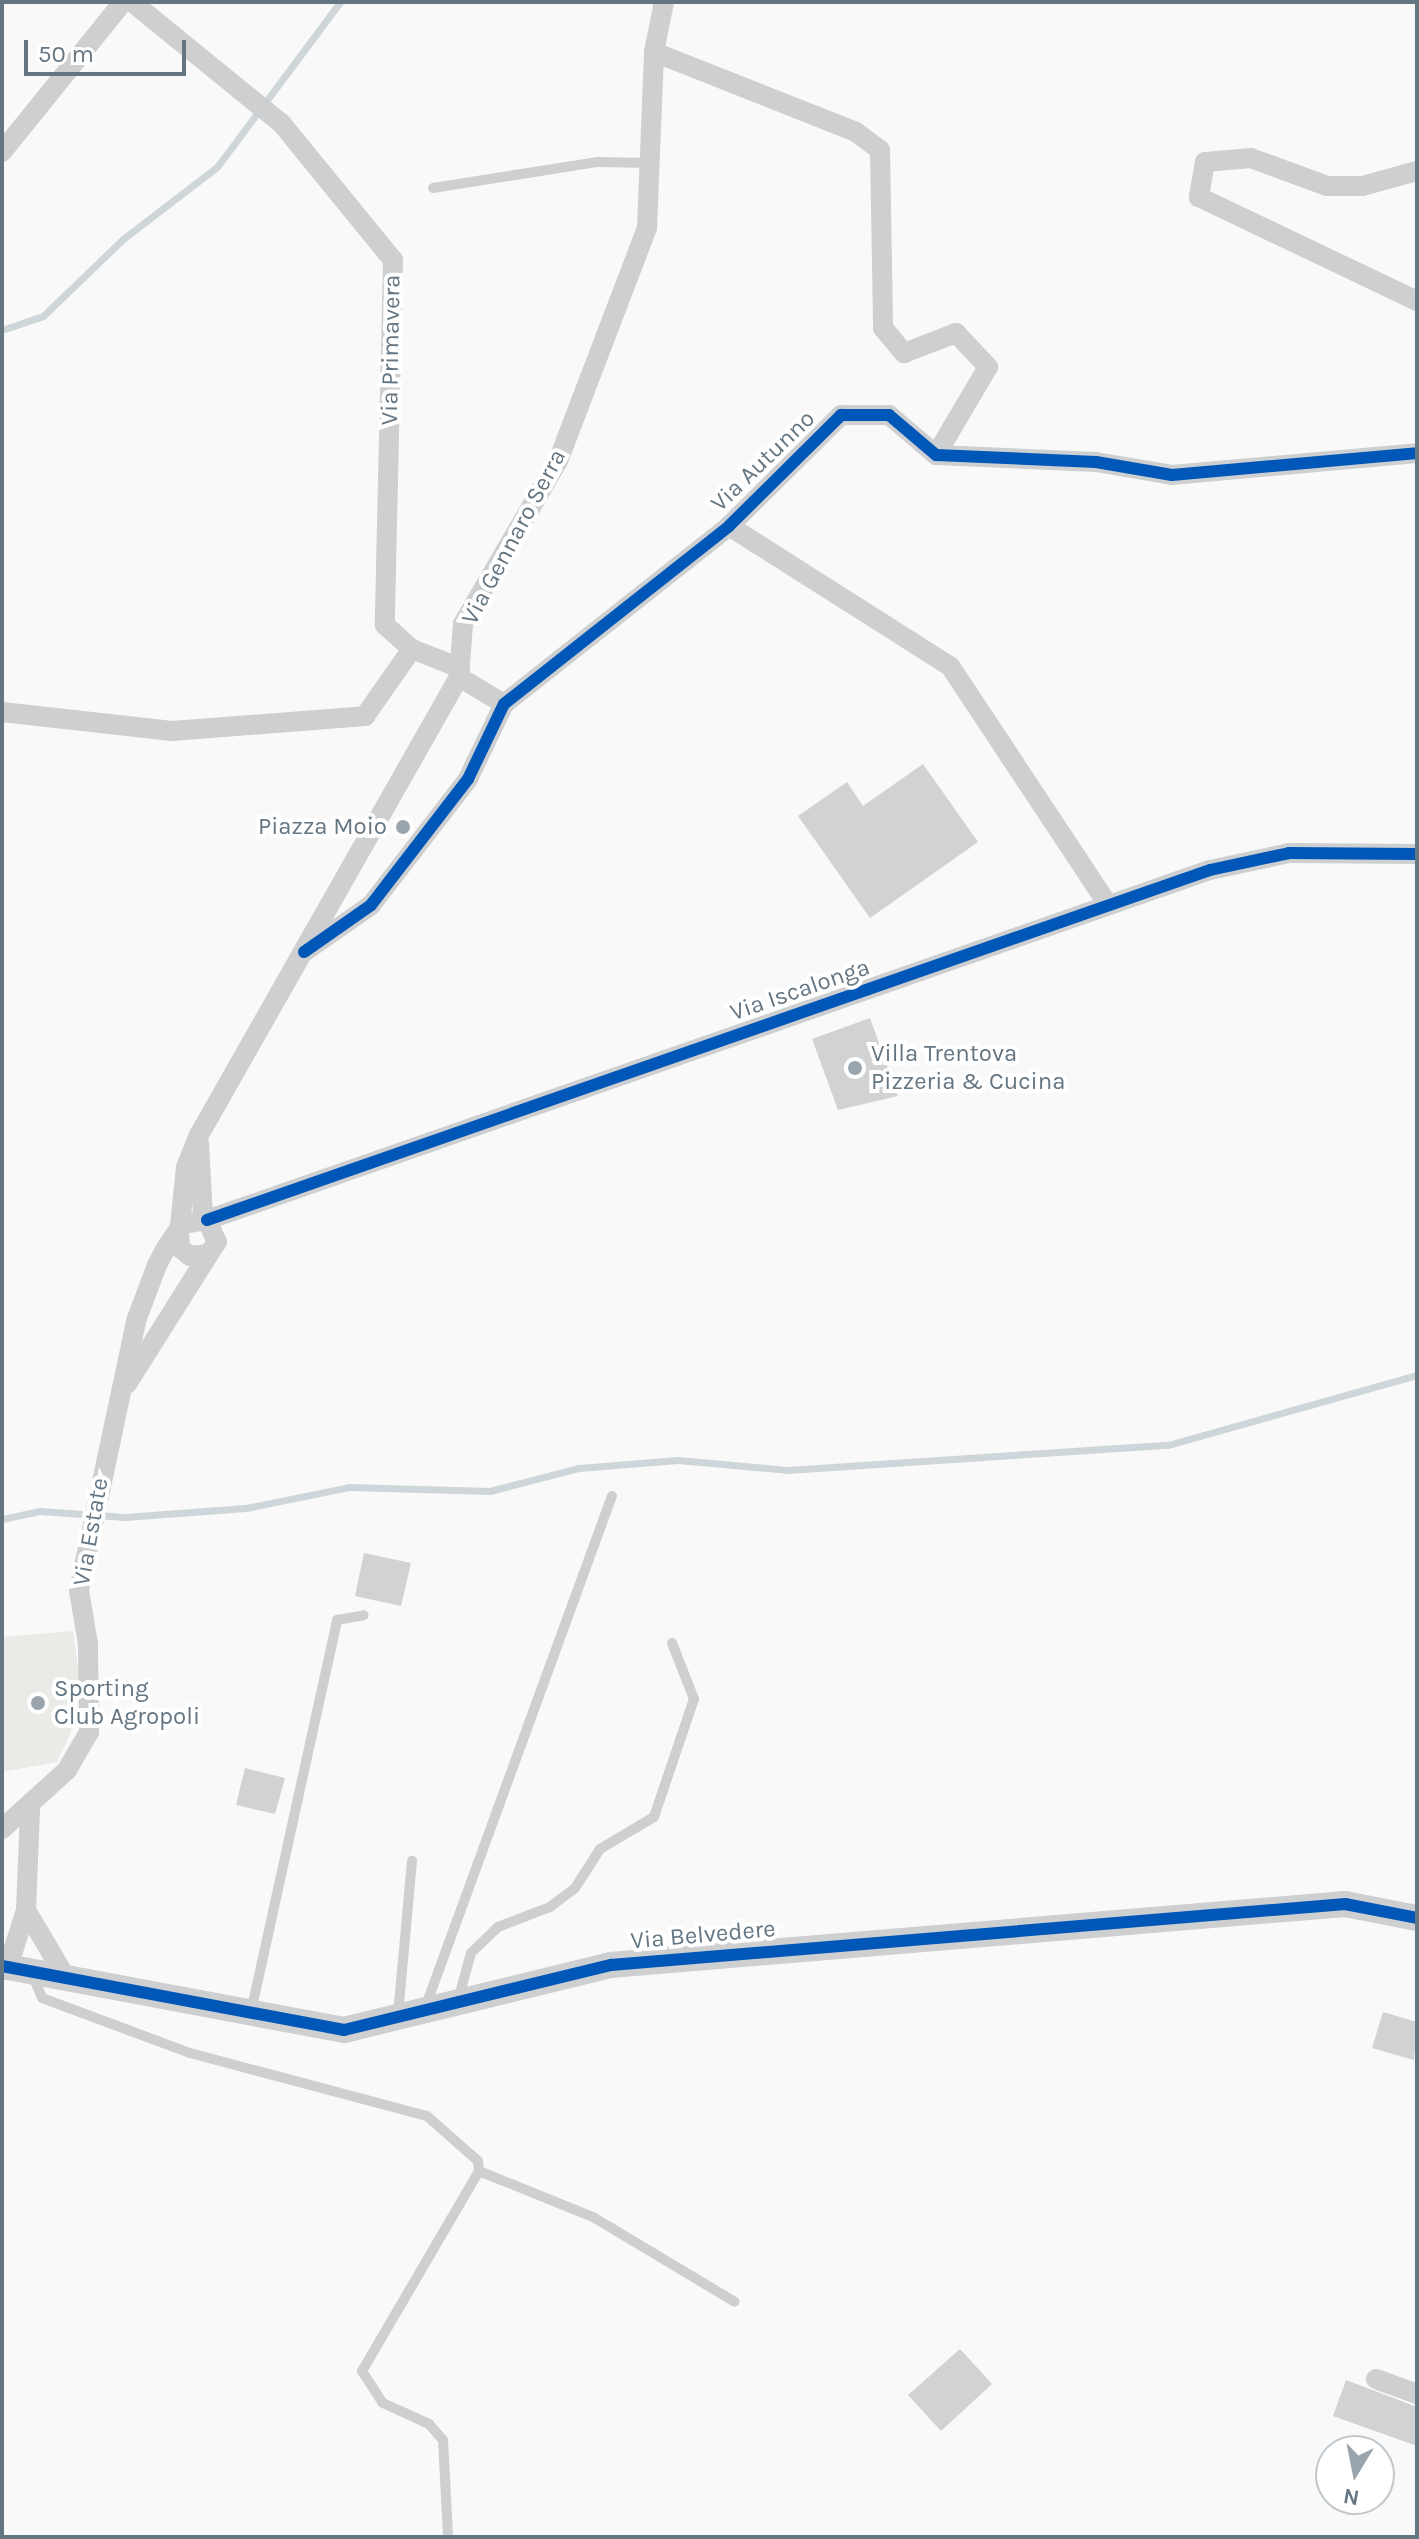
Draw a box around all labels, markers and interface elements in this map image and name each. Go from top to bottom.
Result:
scale bar [28,24,190,74]
text: 50 m [38,40,94,68]
street label: Via Primavera [375,274,407,426]
street label: Via Autunno [705,404,821,518]
street label: Via Gennaro Serra [456,444,572,630]
place label: Piazza Moio [258,813,387,841]
marker: Piazza Moio [394,818,412,836]
street label: Via Iscalonga [726,953,874,1027]
place label: Villa Trentova Pizzeria & Cucina [871,1040,1065,1096]
marker: Villa Trentova Pizzeria & Cucina [846,1059,864,1077]
street label: Via Estate [67,1476,115,1588]
place label: Sporting Club Agropoli [54,1675,200,1731]
marker: Sporting Club Agropoli [29,1694,47,1712]
street label: Via Belvedere [629,1914,777,1956]
north arrow [1315,2435,1395,2515]
text: N [1341,2482,1361,2511]

